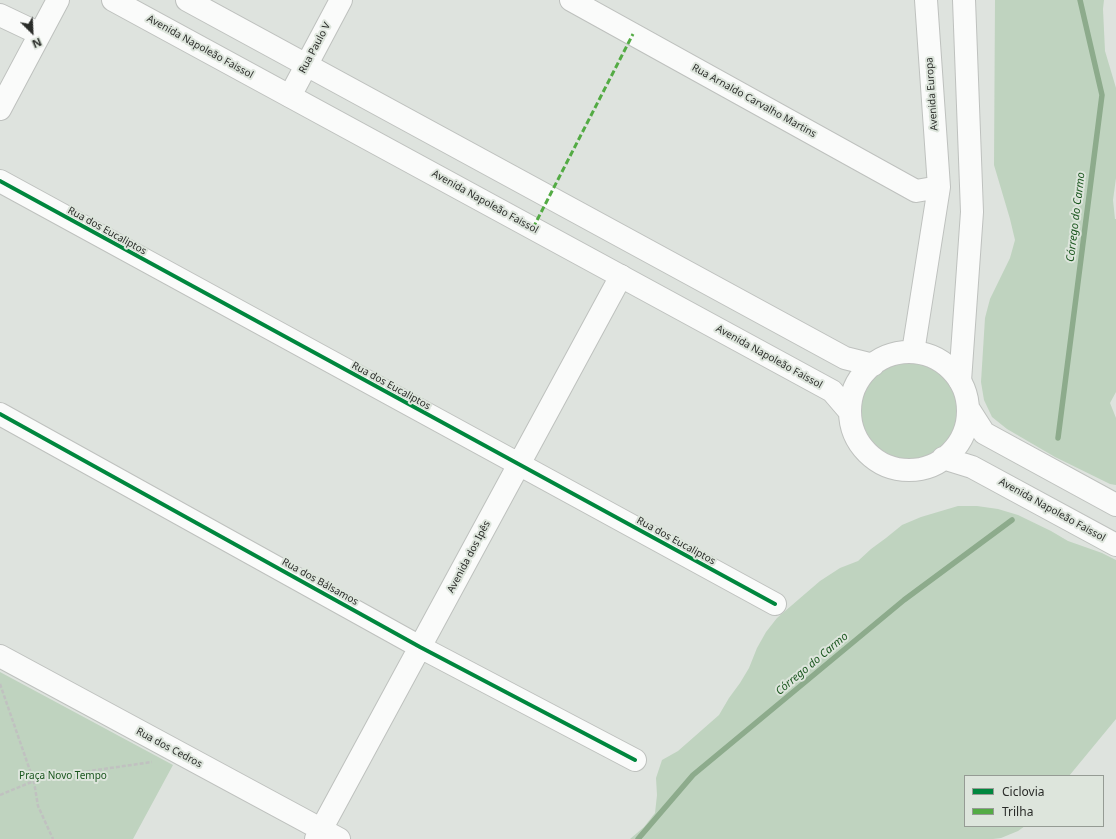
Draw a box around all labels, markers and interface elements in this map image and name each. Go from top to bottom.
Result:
north arrow [12,12,52,52]
street label: Avenida Napoleão Faissol [145,13,255,81]
street label: Rua Paulo V [297,21,333,75]
text: N [30,35,44,52]
street label: Avenida Europa [923,57,941,131]
street label: Rua Arnaldo Carvalho Martins [690,62,818,140]
street label: Avenida Napoleão Faissol [430,168,540,236]
water label: Córrego do Carmo [1064,171,1088,263]
street label: Rua dos Eucaliptos [66,204,148,258]
street label: Avenida Napoleão Faissol [714,323,824,391]
street label: Rua dos Eucaliptos [350,359,432,413]
street label: Avenida Napoleão Faissol [997,476,1107,544]
street label: Rua dos Eucaliptos [635,514,717,568]
street label: Avenida dos Ipês [445,519,493,595]
street label: Rua dos Bálsamos [280,556,360,608]
water label: Córrego do Carmo [773,630,851,698]
street label: Rua dos Cedros [134,726,204,770]
park label: Praça Novo Tempo [19,770,107,782]
legend [964,775,1104,827]
text: Ciclovia [1002,783,1044,800]
text: Trilha [1002,803,1033,820]

